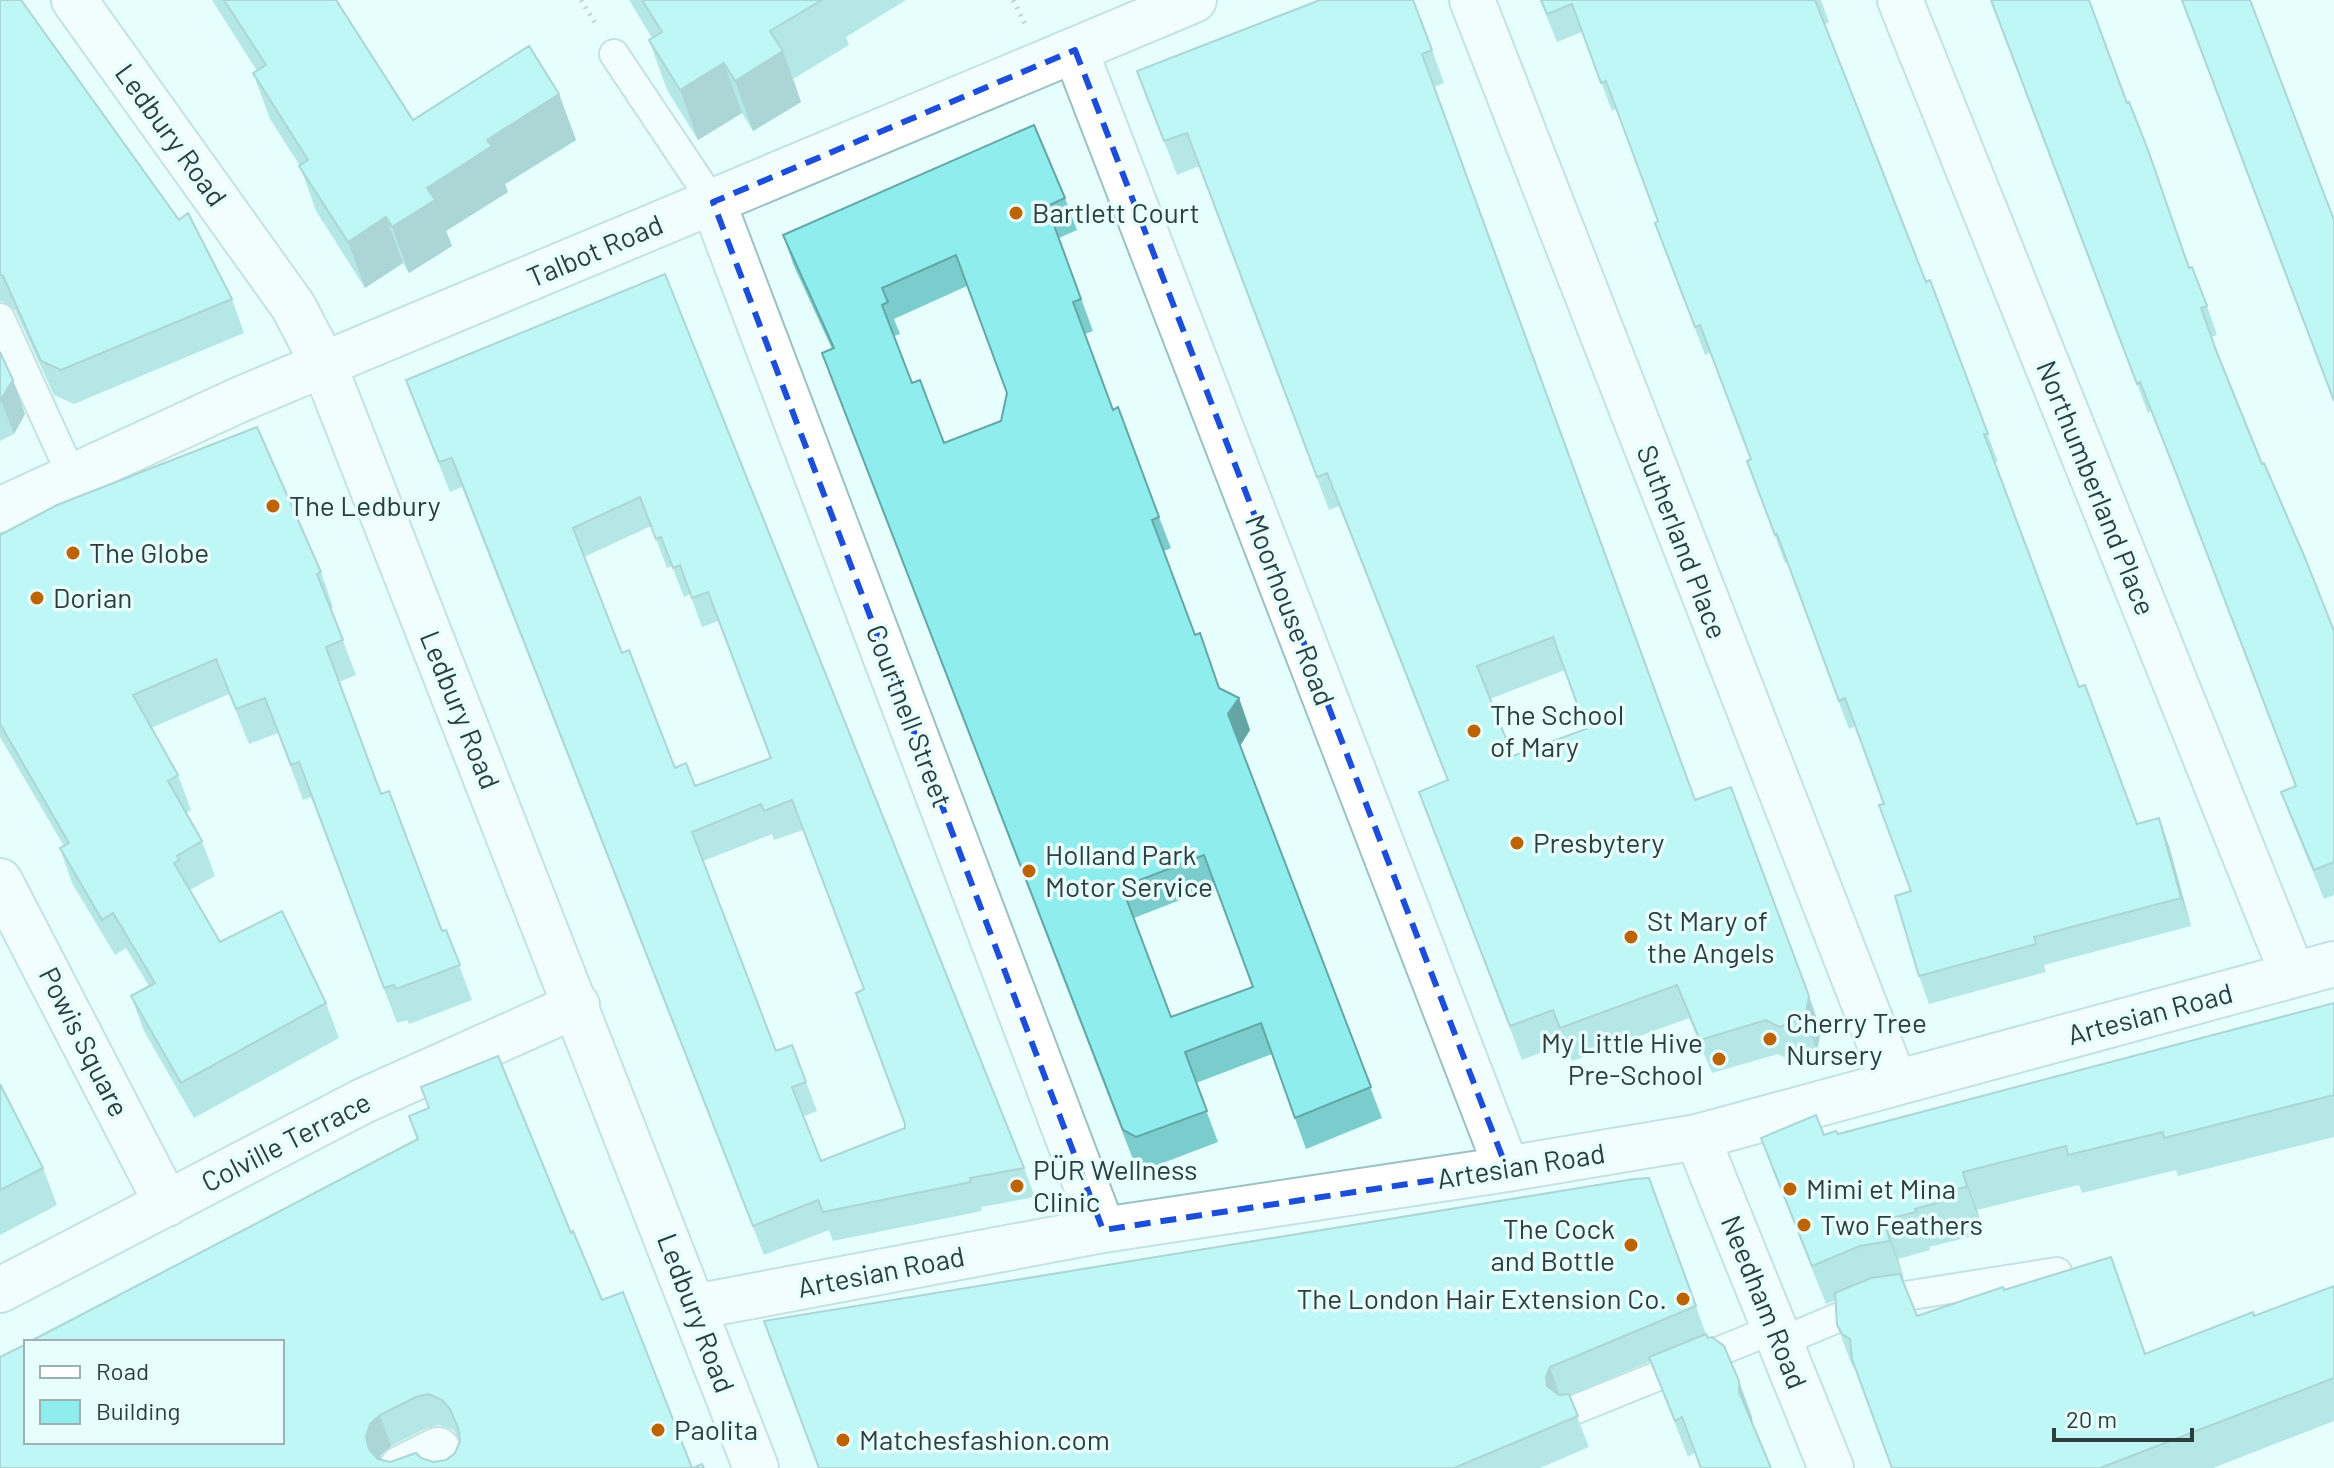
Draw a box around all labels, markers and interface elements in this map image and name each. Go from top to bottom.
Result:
street label: Ledbury Road [109,57,235,212]
place label: Bartlett Court [1032,195,1200,229]
marker: Bartlett Court [1007,204,1025,222]
street label: Talbot Road [522,206,668,294]
street label: Northumberland Place [2030,355,2164,620]
street label: Sutherland Place [1630,440,1736,643]
place label: The Ledbury [289,488,441,522]
marker: The Ledbury [264,497,282,515]
street label: Moorhouse Road [1239,509,1343,710]
place label: The Globe [89,535,209,569]
marker: The Globe [64,544,82,562]
place label: Dorian [53,580,132,614]
marker: Dorian [28,589,46,607]
street label: Courtnell Street [860,620,960,812]
street label: Ledbury Road [414,625,508,794]
place label: The School of Mary [1490,697,1624,763]
marker: The School of Mary [1465,722,1483,740]
place label: Presbytery [1533,825,1664,859]
marker: Presbytery [1508,834,1526,852]
place label: Holland Park Motor Service [1045,837,1213,903]
marker: Holland Park Motor Service [1020,862,1038,880]
place label: St Mary of the Angels [1647,903,1775,969]
marker: St Mary of the Angels [1622,928,1640,946]
street label: Powis Square [33,961,137,1122]
street label: Artesian Road [2063,975,2236,1051]
place label: Cherry Tree Nursery [1786,1005,1927,1071]
place label: My Little Hive Pre-School [1541,1025,1703,1091]
marker: Cherry Tree Nursery [1761,1030,1779,1048]
marker: My Little Hive Pre-School [1710,1050,1728,1068]
street label: Colville Terrace [195,1084,376,1198]
street label: Artesian Road [1434,1135,1607,1195]
place label: PÜR Wellness Clinic [1033,1152,1198,1218]
place label: Mimi et Mina [1806,1171,1956,1205]
marker: PÜR Wellness Clinic [1008,1177,1026,1195]
marker: Mimi et Mina [1781,1180,1799,1198]
place label: Two Feathers [1820,1207,1983,1241]
street label: Needham Road [1715,1210,1815,1393]
place label: The Cock and Bottle [1491,1211,1615,1277]
marker: Two Feathers [1795,1216,1813,1234]
street label: Ledbury Road [651,1228,743,1397]
marker: The Cock and Bottle [1622,1236,1640,1254]
street label: Artesian Road [794,1238,967,1304]
place label: The London Hair Extension Co. [1296,1281,1667,1315]
marker: The London Hair Extension Co. [1674,1290,1692,1308]
legend [24,1340,284,1444]
text: Road [96,1356,149,1385]
scale bar [2054,1392,2192,1442]
text: Building [96,1396,180,1425]
text: 20 m [2066,1404,2117,1433]
place label: Paolita [674,1412,758,1446]
marker: Paolita [649,1421,667,1439]
place label: Matchesfashion.com [859,1422,1110,1456]
marker: Matchesfashion.com [834,1431,852,1449]

